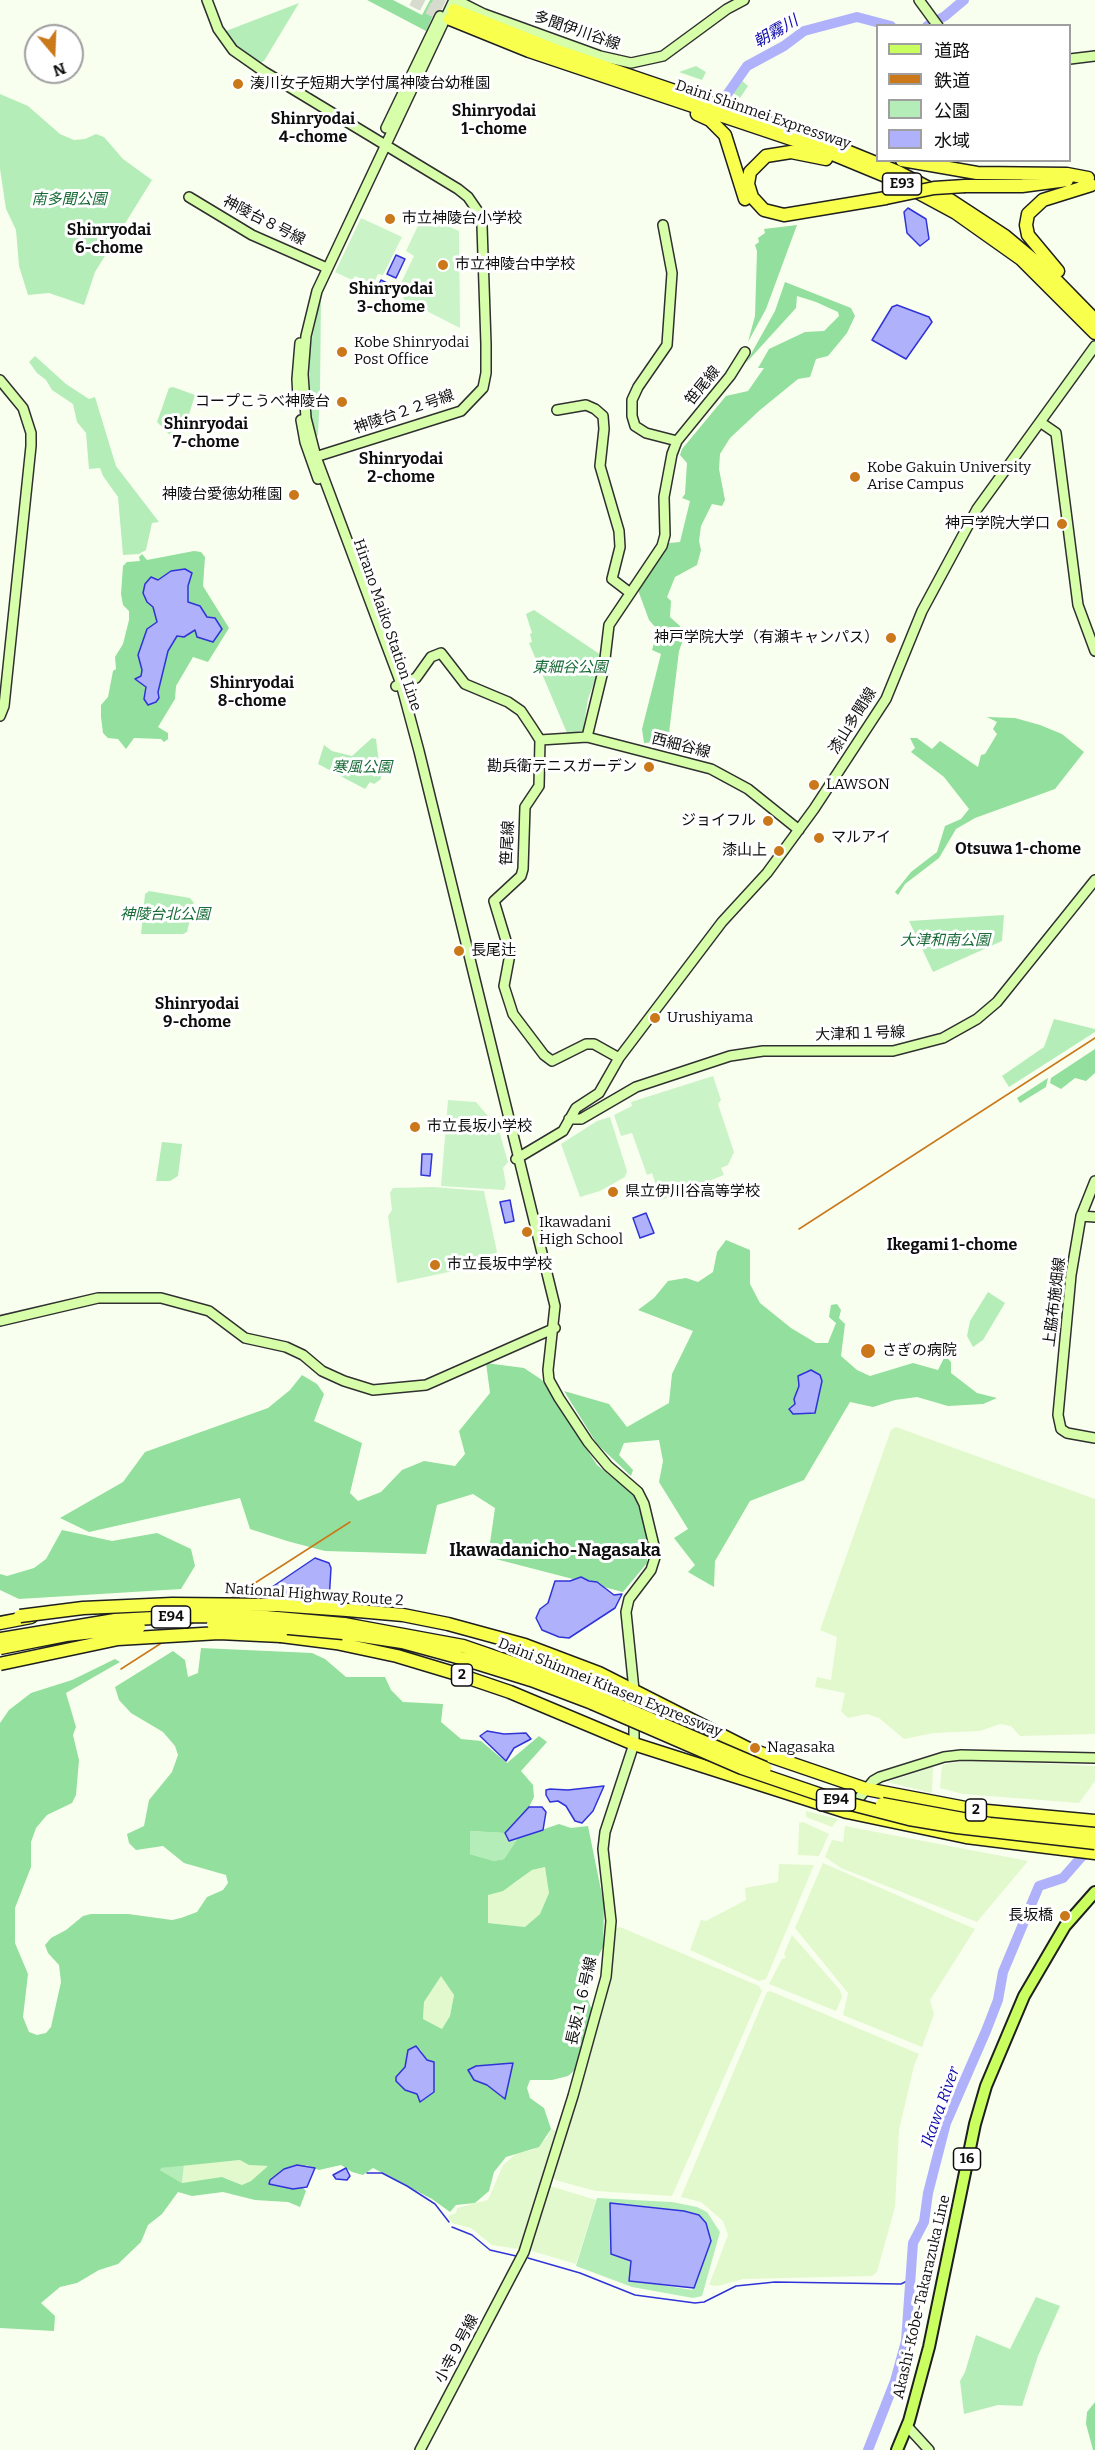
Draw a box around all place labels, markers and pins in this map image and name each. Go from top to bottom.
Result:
place label: 湊川女子短期大学付属神陵台幼稚園 [250,75,490,93]
marker: 湊川女子短期大学付属神陵台幼稚園 [231,77,245,91]
place label: 市立神陵台小学校 [402,210,522,228]
marker: 市立神陵台小学校 [383,212,397,226]
place label: 市立神陵台中学校 [455,256,575,274]
marker: 市立神陵台中学校 [436,258,450,272]
place label: Kobe Shinryodai Post Office [354,334,469,369]
marker: Kobe Shinryodai Post Office [335,345,349,359]
place label: コープこうべ神陵台 [195,393,330,411]
marker: コープこうべ神陵台 [335,395,349,409]
place label: Kobe Gakuin University Arise Campus [867,459,1031,494]
marker: Kobe Gakuin University Arise Campus [848,470,862,484]
place label: 神陵台愛徳幼稚園 [162,486,282,504]
marker: 神陵台愛徳幼稚園 [287,488,301,502]
place label: 神戸学院大学口 [945,515,1050,533]
marker: 神戸学院大学口 [1055,517,1069,531]
place label: 神戸学院大学（有瀬キャンパス） [654,629,879,647]
marker: 神戸学院大学（有瀬キャンパス） [884,631,898,645]
place label: 勘兵衛テニスガーデン [487,758,637,776]
marker: 勘兵衛テニスガーデン [642,760,656,774]
place label: LAWSON [826,776,890,794]
marker: LAWSON [807,778,821,792]
place label: ジョイフル [681,812,756,830]
marker: ジョイフル [761,814,775,828]
place label: マルアイ [831,829,891,847]
marker: マルアイ [812,831,826,845]
place label: 漆山上 [722,842,767,860]
marker: 漆山上 [772,844,786,858]
place label: 長尾辻 [471,942,516,960]
marker: 長尾辻 [452,944,466,958]
place label: Urushiyama [667,1009,753,1027]
marker: Urushiyama [648,1011,662,1025]
place label: 市立長坂小学校 [427,1118,532,1136]
marker: 市立長坂小学校 [408,1120,422,1134]
place label: 県立伊川谷高等学校 [625,1183,760,1201]
marker: 県立伊川谷高等学校 [606,1185,620,1199]
place label: Ikawadani High School [539,1214,623,1249]
marker: Ikawadani High School [520,1225,534,1239]
place label: 市立長坂中学校 [447,1256,552,1274]
marker: 市立長坂中学校 [428,1258,442,1272]
marker: さぎの病院 [859,1342,877,1360]
place label: さぎの病院 [882,1342,957,1360]
place label: Nagasaka [767,1739,835,1757]
marker: Nagasaka [748,1741,762,1755]
place label: 長坂橋 [1008,1907,1053,1925]
marker: 長坂橋 [1058,1909,1072,1923]

